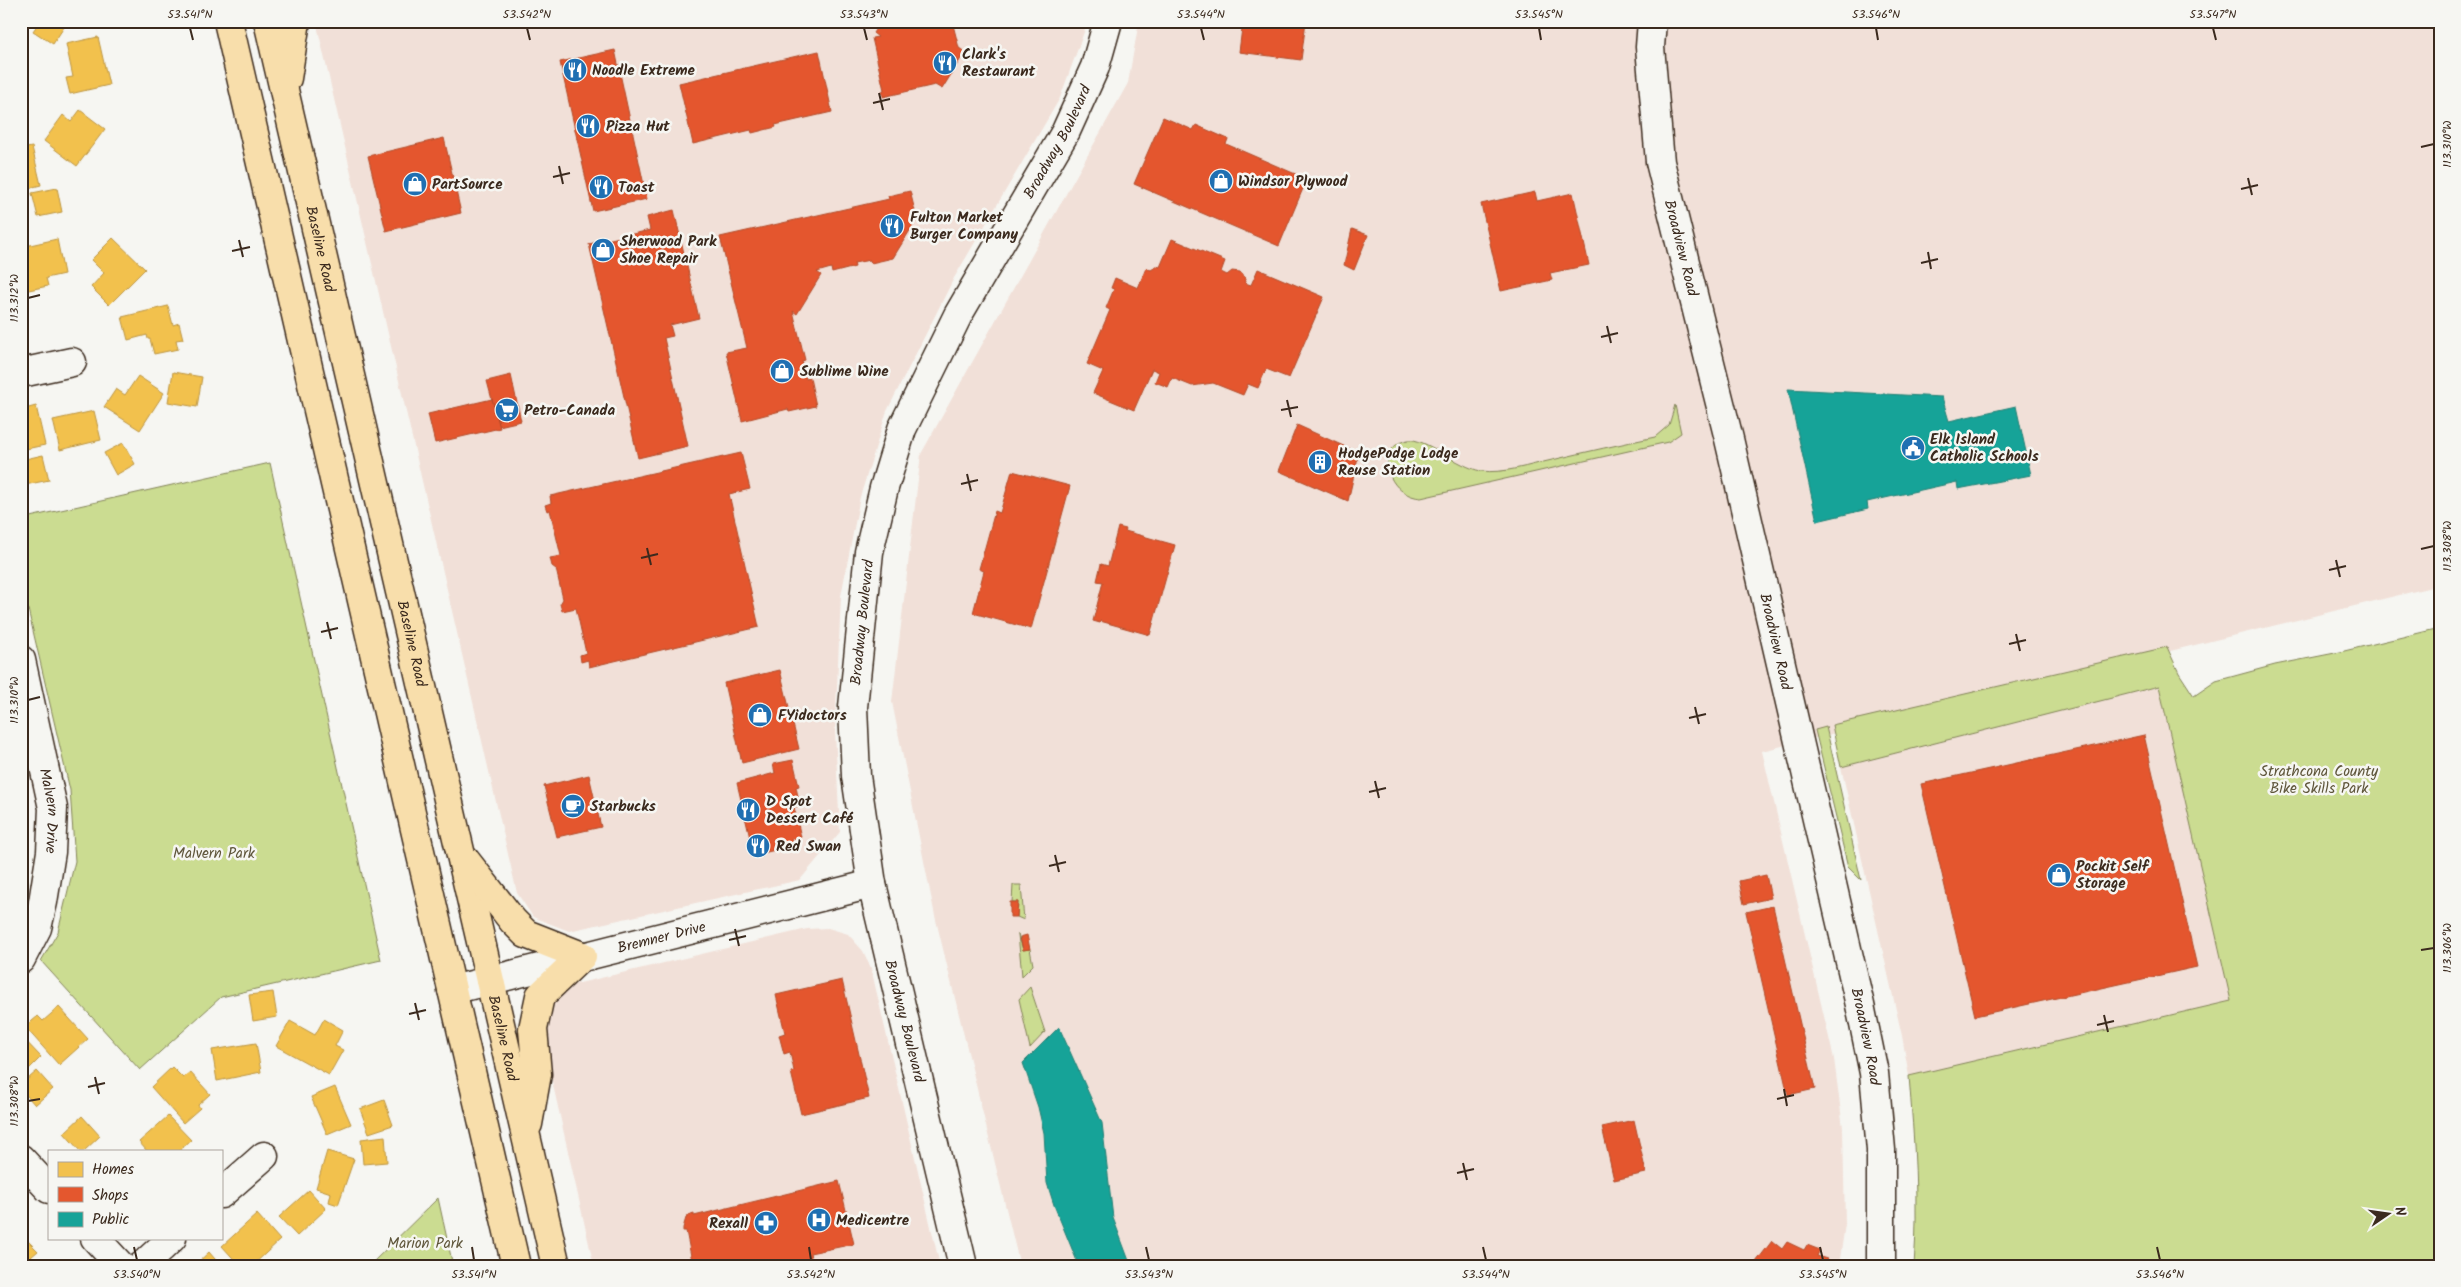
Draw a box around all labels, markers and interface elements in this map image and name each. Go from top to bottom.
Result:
text: 53.541°N [167,5,213,24]
text: 53.542°N [503,5,551,24]
text: 53.543°N [840,5,888,24]
text: 53.544°N [1177,5,1225,24]
text: 53.545°N [1515,5,1563,24]
text: 53.546°N [1852,5,1900,24]
text: 53.547°N [2190,5,2236,24]
place label: Clark's Restaurant [962,43,1035,84]
restaurant icon: Clark's Restaurant [932,50,958,76]
restaurant icon: Noodle Extreme [562,57,588,83]
place label: Noodle Extreme [592,59,695,83]
street label: Broadway Boulevard [1018,81,1098,204]
restaurant icon: Pizza Hut [575,113,601,139]
place label: Pizza Hut [606,115,670,139]
text: 113.310°W [2438,120,2457,168]
shop icon: Windsor Plywood [1208,168,1234,194]
place label: Windsor Plywood [1238,170,1348,194]
shop icon: PartSource [402,171,428,197]
place label: PartSource [432,173,503,197]
restaurant icon: Toast [588,174,614,200]
place label: Toast [618,176,655,200]
street label: Broadview Road [1657,197,1704,299]
street label: Baseline Road [298,204,341,295]
place label: Fulton Market Burger Company [910,206,1018,247]
restaurant icon: Fulton Market Burger Company [879,213,905,239]
place label: Sherwood Park Shoe Repair [620,230,717,271]
shop icon: Sherwood Park Shoe Repair [590,237,616,263]
text: 113.312°W [5,274,24,322]
shop icon: Sublime Wine [769,358,795,384]
place label: Sublime Wine [800,360,889,384]
supermarket icon: Petro-Canada [494,397,520,423]
place label: Petro-Canada [524,399,616,423]
place label: Elk Island Catholic Schools [1930,428,2039,469]
public building icon: Elk Island Catholic Schools [1900,435,1926,461]
place label: HodgePodge Lodge Reuse Station [1338,442,1459,483]
building icon: HodgePodge Lodge Reuse Station [1307,449,1333,475]
text: 113.308°W [2438,521,2457,571]
street label: Broadway Boulevard [844,558,881,686]
street label: Broadview Road [1752,591,1798,693]
street label: Baseline Road [389,598,433,690]
text: 113.310°W [5,676,24,724]
shop icon: FYidoctors [747,702,773,728]
place label: FYidoctors [778,704,847,728]
park label: Strathcona County Bike Skills Park [2260,760,2379,801]
street label: Malvern Drive [32,766,64,854]
place label: D Spot Dessert Café [766,790,854,831]
cafe icon: Starbucks [560,793,586,819]
place label: Starbucks [590,795,656,819]
restaurant icon: D Spot Dessert Café [735,797,761,823]
restaurant icon: Red Swan [745,833,771,859]
place label: Red Swan [776,835,841,859]
park label: Malvern Park [173,842,256,866]
place label: Pockit Self Storage [2076,855,2150,896]
shop icon: Pockit Self Storage [2046,862,2072,888]
street label: Bremner Drive [615,915,709,961]
text: 113.306°W [2438,923,2457,973]
street label: Broadway Boulevard [877,957,931,1086]
street label: Broadview Road [1843,986,1886,1087]
street label: Baseline Road [481,993,524,1084]
text: 113.308°W [5,1076,24,1126]
legend [48,1150,222,1240]
text: Homes [92,1158,135,1182]
text: Shops [92,1184,129,1208]
north arrow [2364,1190,2414,1240]
text: N [2388,1205,2411,1218]
hospital icon: Medicentre [806,1207,832,1233]
text: Public [92,1208,129,1232]
place label: Medicentre [836,1209,910,1233]
pharmacy icon: Rexall [753,1210,779,1236]
place label: Rexall [709,1212,748,1236]
park label: Marion Park [387,1232,464,1256]
text: 53.540°N [113,1265,161,1284]
text: 53.541°N [451,1265,497,1284]
text: 53.542°N [787,1265,835,1284]
text: 53.543°N [1125,1265,1173,1284]
text: 53.544°N [1462,1265,1510,1284]
text: 53.545°N [1799,1265,1847,1284]
text: 53.546°N [2136,1265,2184,1284]

